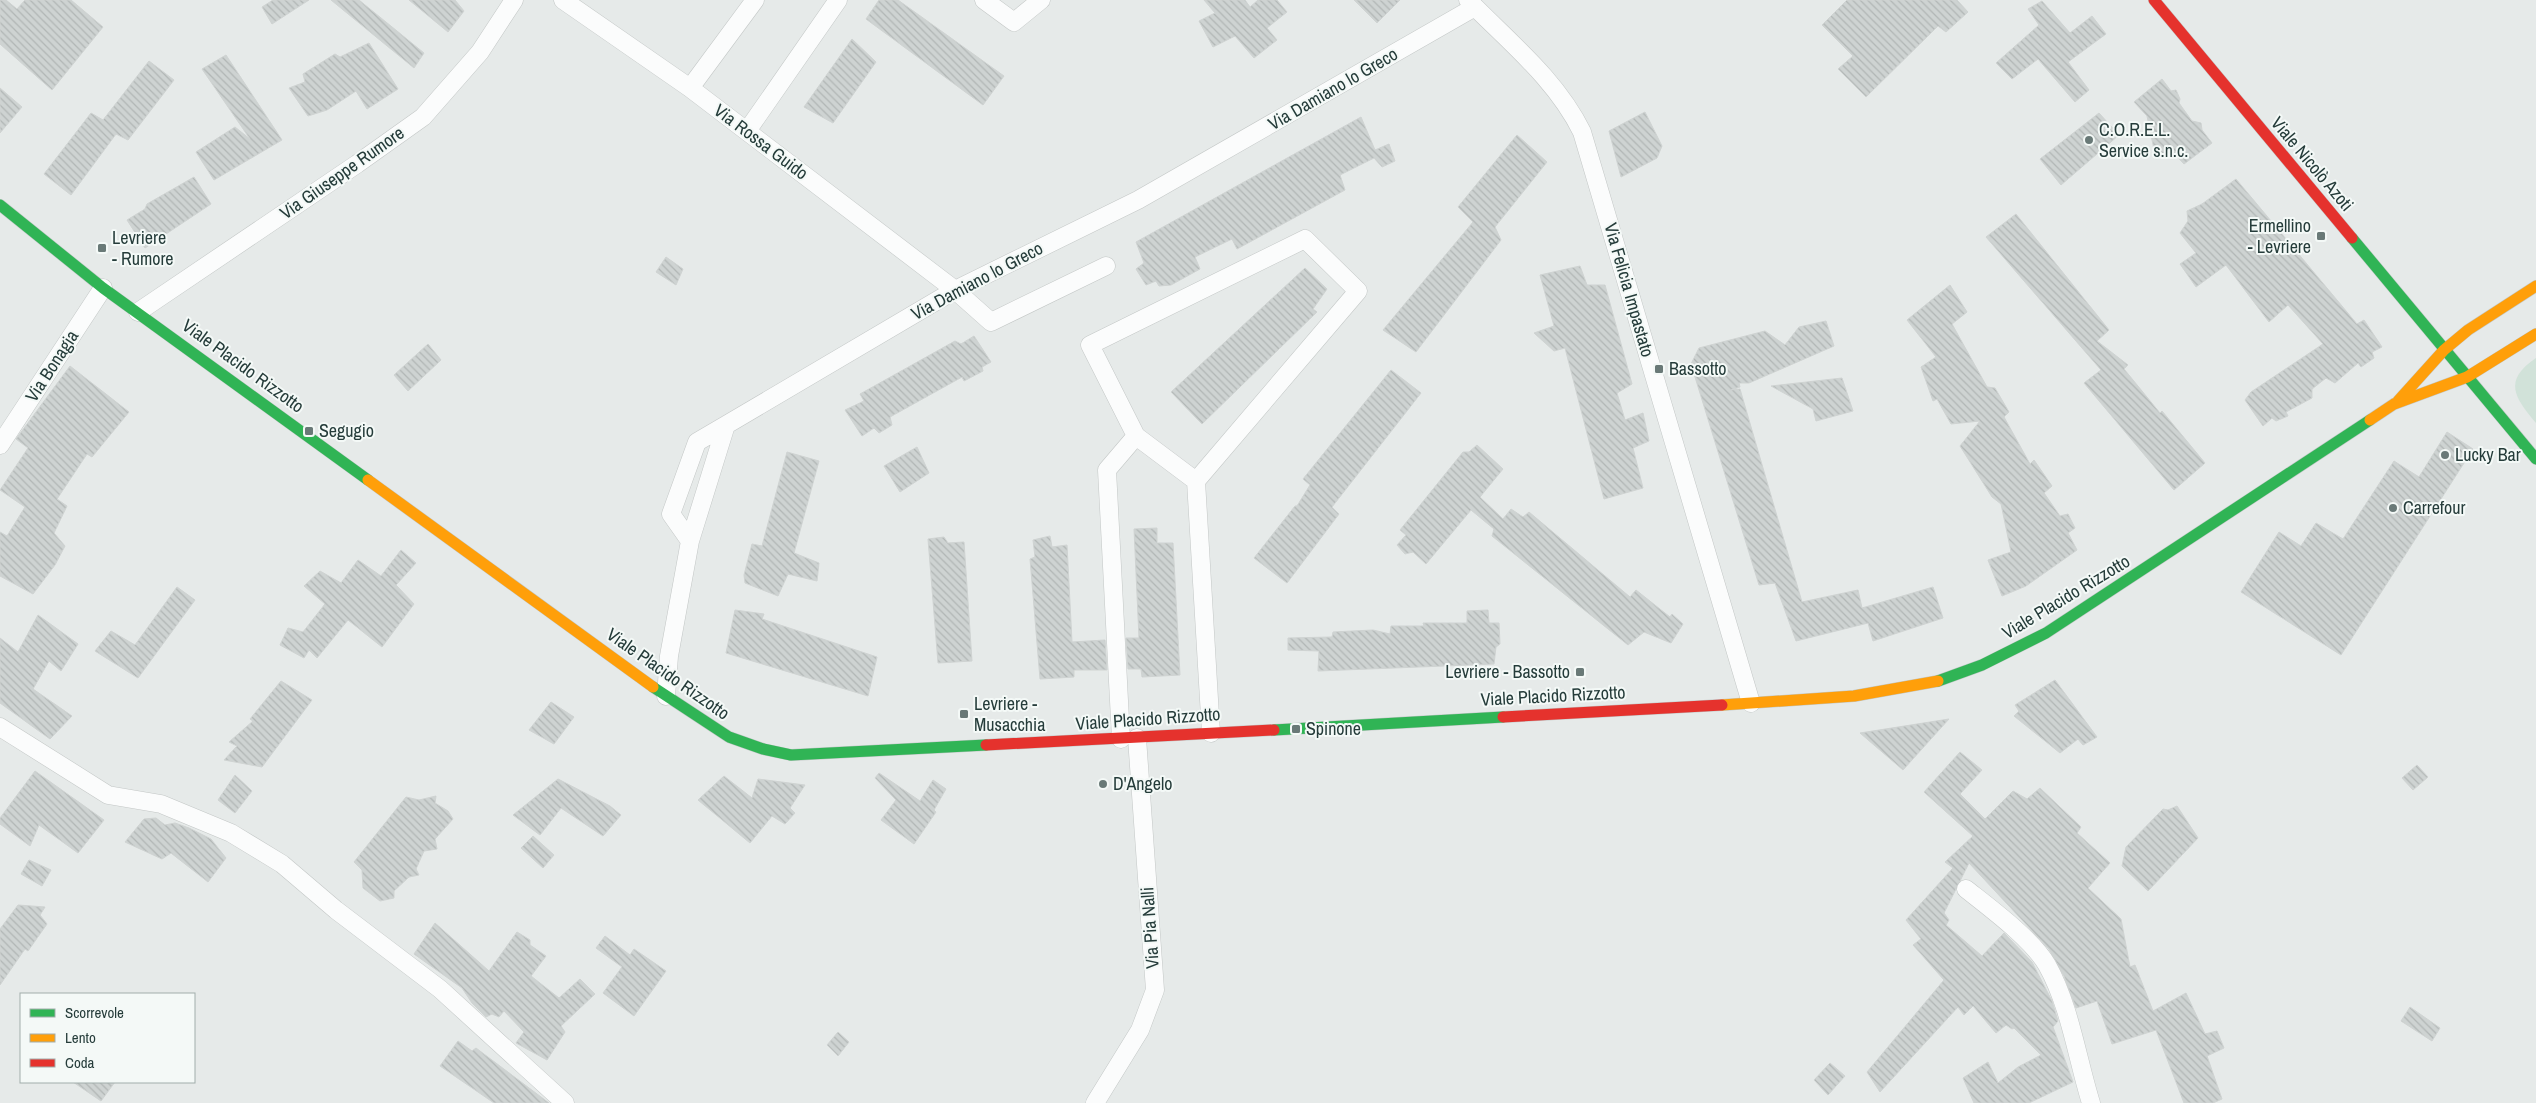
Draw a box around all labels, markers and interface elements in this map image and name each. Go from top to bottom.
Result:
street label: Via Damiano lo Greco [1263,41,1402,136]
street label: Via Rossa Guido [709,98,814,185]
street label: Viale Nicolò Azoti [2265,111,2359,216]
place label: C.O.R.E.L. Service s.n.c. [2099,117,2188,163]
street label: Via Giuseppe Rumore [274,120,409,225]
marker: C.O.R.E.L. Service s.n.c. [2083,134,2095,146]
place label: Ermellino - Levriere [2248,213,2311,259]
street label: Via Felicia Impastato [1598,220,1661,360]
place label: Levriere - Rumore [112,225,174,271]
marker: Ermellino - Levriere [2315,230,2327,242]
street label: Via Damiano lo Greco [907,235,1047,326]
marker: Levriere - Rumore [96,242,108,254]
street label: Viale Placido Rizzotto [177,313,309,418]
street label: Via Bonagia [19,325,84,407]
place label: Bassotto [1669,356,1726,381]
marker: Bassotto [1653,363,1665,375]
place label: Segugio [319,418,374,443]
marker: Segugio [303,425,315,437]
place label: Lucky Bar [2455,442,2521,467]
marker: Lucky Bar [2439,449,2451,461]
place label: Carrefour [2403,495,2465,520]
marker: Carrefour [2387,502,2399,514]
street label: Viale Placido Rizzotto [1997,549,2134,645]
street label: Viale Placido Rizzotto [602,622,735,725]
place label: Levriere - Bassotto [1445,659,1570,684]
marker: Levriere - Bassotto [1574,666,1586,678]
street label: Viale Placido Rizzotto [1480,679,1626,712]
place label: Levriere - Musacchia [974,691,1045,737]
street label: Viale Placido Rizzotto [1075,701,1221,736]
marker: Levriere - Musacchia [958,708,970,720]
place label: Spinone [1306,716,1361,741]
marker: Spinone [1290,723,1302,735]
place label: D'Angelo [1113,771,1172,796]
marker: D'Angelo [1097,778,1109,790]
street label: Via Pia Nalli [1134,886,1165,970]
legend [20,993,195,1083]
text: Scorrevole [65,1002,124,1023]
text: Lento [65,1027,96,1048]
text: Coda [65,1052,95,1073]

